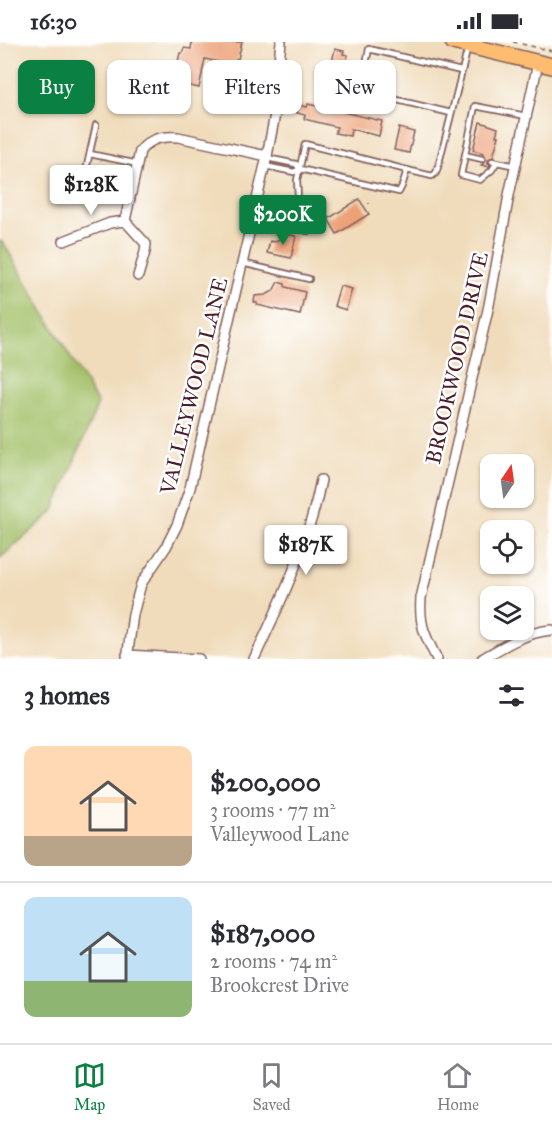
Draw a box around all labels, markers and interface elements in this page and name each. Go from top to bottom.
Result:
text: 16:30 [30,8,77,35]
chip: Buy [18,60,95,114]
chip: Rent [107,60,191,114]
chip: Filters [203,60,302,114]
chip: New [314,60,396,114]
pin: $128K [49,165,133,216]
text: $128K [64,172,118,196]
pin: $200K [241,195,325,246]
text: $200K [253,202,313,226]
street label: BROOKWOOD DRIVE [420,249,494,467]
street label: VALLEYWOOD LANE [154,275,234,498]
north arrow [480,454,534,508]
map controls [480,454,534,640]
button: locate [480,520,534,574]
pin: $187K [264,525,348,576]
text: $187K [278,532,334,556]
button: layers [480,586,534,640]
text: 3 homes [24,679,110,711]
icon: filters [495,679,528,712]
text: $200,000 [210,766,321,798]
icon: home [72,770,144,842]
text: 3 rooms · 77 m² [210,798,335,822]
text: Valleywood Lane [210,822,349,846]
text: $187,000 [210,917,315,949]
icon: home [72,921,144,993]
text: 2 rooms · 74 m² [210,949,337,973]
text: Brookcrest Drive [210,973,349,997]
tab: Map [73,1059,106,1114]
tab: Saved [253,1059,291,1114]
tab: Home [437,1059,479,1114]

